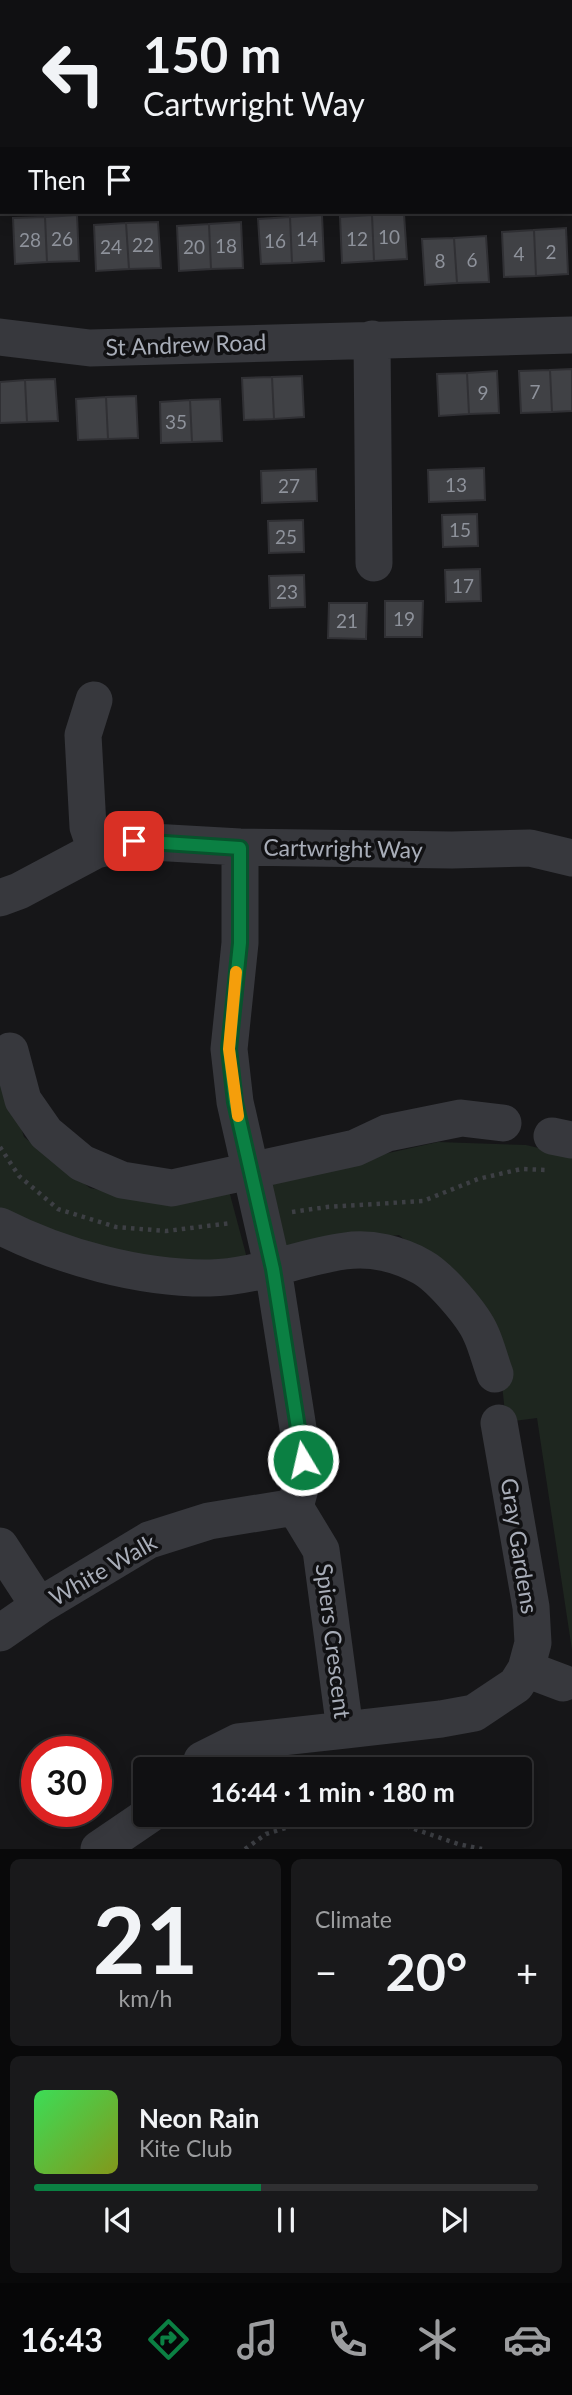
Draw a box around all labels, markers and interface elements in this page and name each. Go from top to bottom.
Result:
text: 150 m [143,25,281,83]
icon: left [28,28,119,119]
text: Cartwright Way [143,84,365,123]
icon: arrive [100,161,138,199]
text: Then [28,164,86,196]
house number: 10 [378,225,400,248]
house number: 26 [51,227,73,250]
house number: 14 [296,227,318,250]
house number: 12 [346,227,368,250]
house number: 28 [19,228,41,251]
house number: 16 [264,229,286,252]
house number: 22 [132,233,154,256]
house number: 18 [215,234,237,257]
house number: 24 [100,235,122,258]
house number: 20 [183,235,205,258]
house number: 2 [545,240,557,263]
house number: 4 [513,242,525,265]
house number: 6 [466,248,478,271]
house number: 8 [434,249,446,272]
street label: St Andrew Road [105,327,267,361]
house number: 7 [529,380,541,403]
house number: 9 [477,381,489,404]
house number: 35 [165,410,187,433]
house number: 13 [445,473,467,496]
house number: 27 [278,474,300,497]
house number: 15 [449,518,471,541]
house number: 25 [275,525,297,548]
house number: 17 [452,574,474,597]
house number: 23 [276,580,298,603]
house number: 19 [393,607,415,630]
house number: 21 [336,609,358,632]
pin [104,811,164,871]
icon: arrive [115,822,153,860]
street label: Cartwright Way [263,833,423,863]
position arrow [266,1423,340,1497]
street label: Gray Gardens [495,1476,545,1616]
street label: White Walk [44,1527,161,1611]
street label: Spiers Crescent [311,1562,357,1721]
speed limit sign: 30 [21,1736,112,1827]
text: 16:44 · 1 min · 180 m [210,1776,455,1808]
text: 21 [93,1884,198,1993]
text: Climate [315,1905,392,1933]
text: 20° [386,1940,467,2002]
text: − [315,1949,337,1995]
text: + [516,1949,538,1995]
text: km/h [119,1984,172,2012]
text: Neon Rain [139,2102,259,2134]
text: Kite Club [139,2134,232,2162]
icon: previous [99,2201,137,2239]
icon: pause [267,2201,305,2239]
icon: next [435,2201,473,2239]
icon: directions [144,2315,193,2364]
icon: music [233,2315,282,2364]
icon: phone [323,2315,372,2364]
icon: climate [413,2315,462,2364]
icon: car [503,2315,552,2364]
text: 16:43 [20,2320,103,2359]

